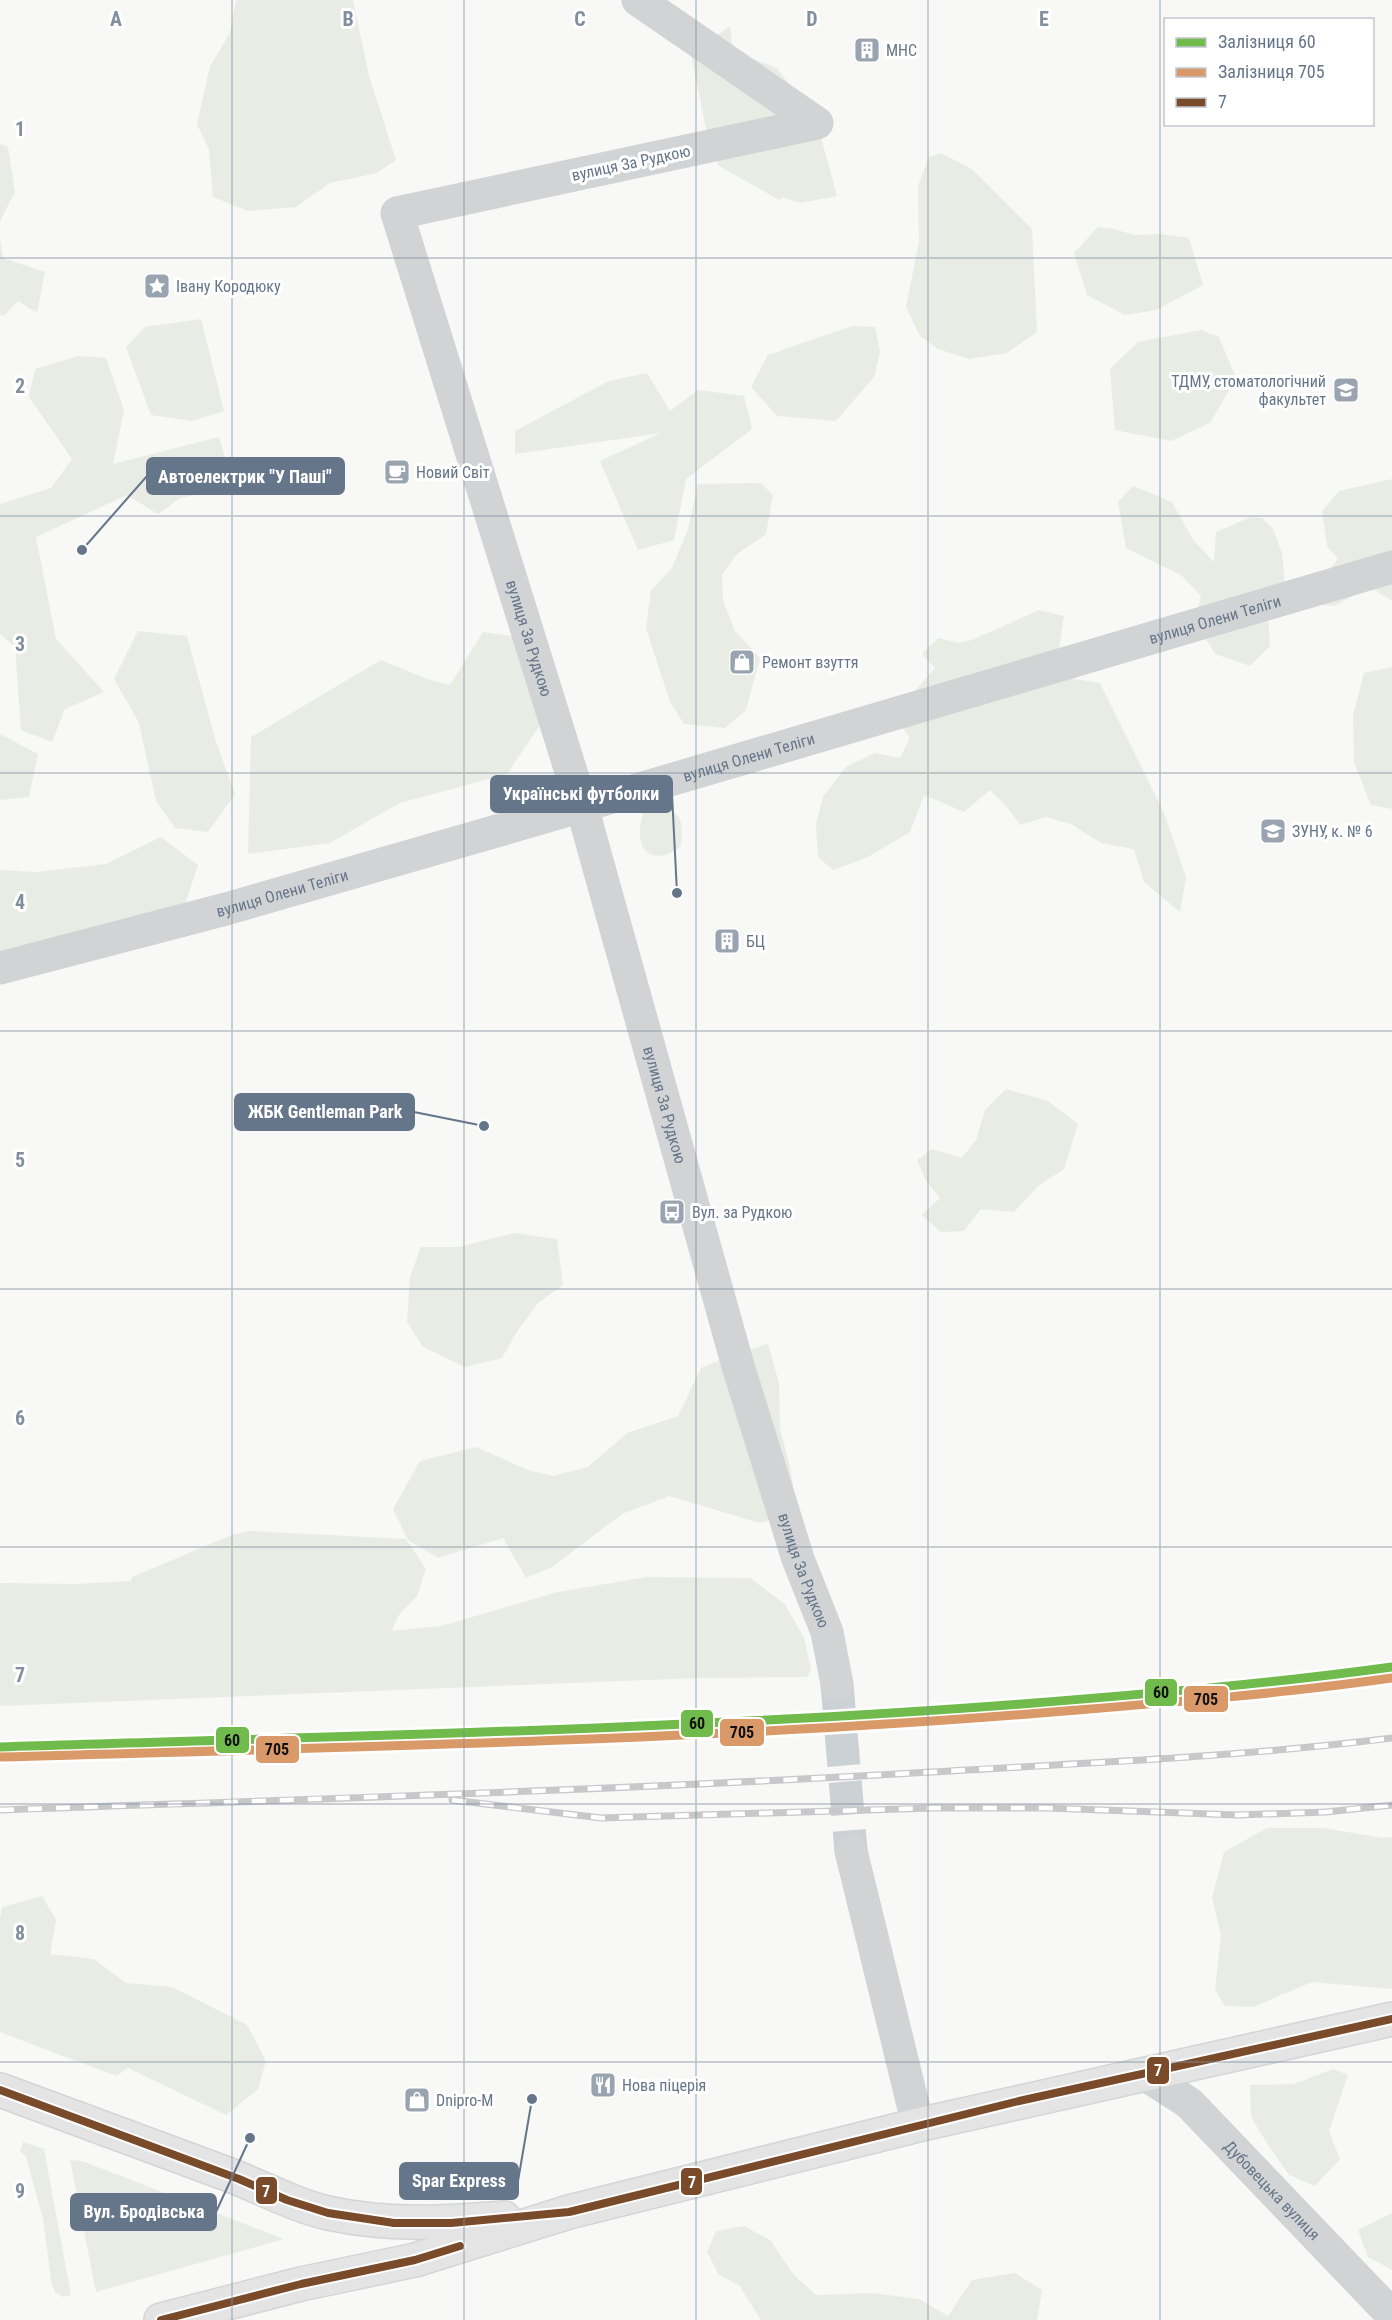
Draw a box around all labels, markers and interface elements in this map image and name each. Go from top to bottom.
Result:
text: A [110,7,122,31]
text: B [342,7,354,31]
text: C [574,7,586,31]
text: D [806,7,818,31]
text: E [1039,7,1049,31]
legend [1164,18,1374,126]
text: Залізниця 60 [1218,31,1316,52]
building icon: МНС [852,35,882,65]
place label: МНС [886,41,917,60]
text: Залізниця 705 [1218,61,1325,82]
text: 7 [1218,91,1227,112]
text: 1 [15,117,25,141]
street label: вулиця За Рудкою [570,141,692,185]
place icon: Івану Кородюку [142,271,172,301]
place label: Івану Кородюку [176,277,281,296]
place label: ТДМУ, стоматологічний факультет [1171,372,1326,409]
text: 2 [15,374,25,398]
school or university icon: ТДМУ, стоматологічний факультет [1331,375,1361,405]
cafe icon: Новий Світ [382,457,412,487]
callout: Автоелектрик "У Паші" [147,458,344,494]
place label: Новий Світ [416,463,490,482]
text: Автоелектрик "У Паші" [158,466,332,487]
street label: вулиця За Рудкою [502,578,556,699]
street label: вулиця Олени Теліги [1147,591,1283,648]
text: 3 [15,632,25,656]
shop icon: Ремонт взуття [727,647,757,677]
place label: Ремонт взуття [762,653,858,672]
street label: вулиця Олени Теліги [681,728,817,785]
callout: Українські футболки [491,776,672,812]
text: Українські футболки [503,783,659,804]
school or university icon: ЗУНУ, к. № 6 [1258,816,1288,846]
place label: ЗУНУ, к. № 6 [1292,822,1373,841]
street label: вулиця Олени Теліги [214,865,350,921]
text: 4 [15,890,25,914]
building icon: БЦ [712,926,742,956]
place label: БЦ [746,932,765,951]
street label: вулиця За Рудкою [640,1044,690,1165]
callout: ЖБК Gentleman Park [235,1094,414,1130]
text: ЖБК Gentleman Park [248,1101,403,1122]
text: 5 [15,1148,25,1172]
bus stop icon: Вул. за Рудкою [657,1197,687,1227]
place label: Вул. за Рудкою [692,1203,792,1222]
text: 6 [15,1406,25,1430]
street label: вулиця За Рудкою [775,1511,834,1630]
text: 7 [15,1663,25,1687]
line badge: 60 [1144,1678,1178,1707]
text: 60 [1153,1683,1169,1702]
line badge: 705 [1183,1685,1229,1713]
text: 705 [1194,1690,1218,1709]
line badge: 60 [680,1709,714,1738]
text: 60 [689,1714,705,1733]
line badge: 705 [719,1718,765,1747]
text: 705 [730,1723,754,1742]
line badge: 60 [215,1726,250,1754]
text: 60 [224,1731,240,1750]
line badge: 705 [255,1735,300,1764]
text: 705 [265,1740,289,1759]
text: 8 [15,1921,25,1945]
line badge: 7 [1146,2056,1170,2085]
text: 7 [1154,2061,1162,2080]
restaurant icon: Нова піцерія [588,2070,618,2100]
place label: Нова піцерія [622,2076,706,2095]
shop icon: Dnipro-M [402,2085,432,2115]
place label: Dnipro-M [436,2091,493,2110]
street label: Дубовецька вулиця [1220,2136,1324,2244]
callout: Spar Express [400,2163,518,2199]
line badge: 7 [680,2167,703,2196]
text: Spar Express [412,2170,506,2191]
text: 7 [688,2173,696,2192]
line badge: 7 [255,2176,278,2205]
text: 9 [15,2179,25,2203]
text: 7 [262,2182,270,2201]
callout: Вул. Бродівська [71,2194,216,2230]
text: Вул. Бродівська [83,2201,205,2222]

